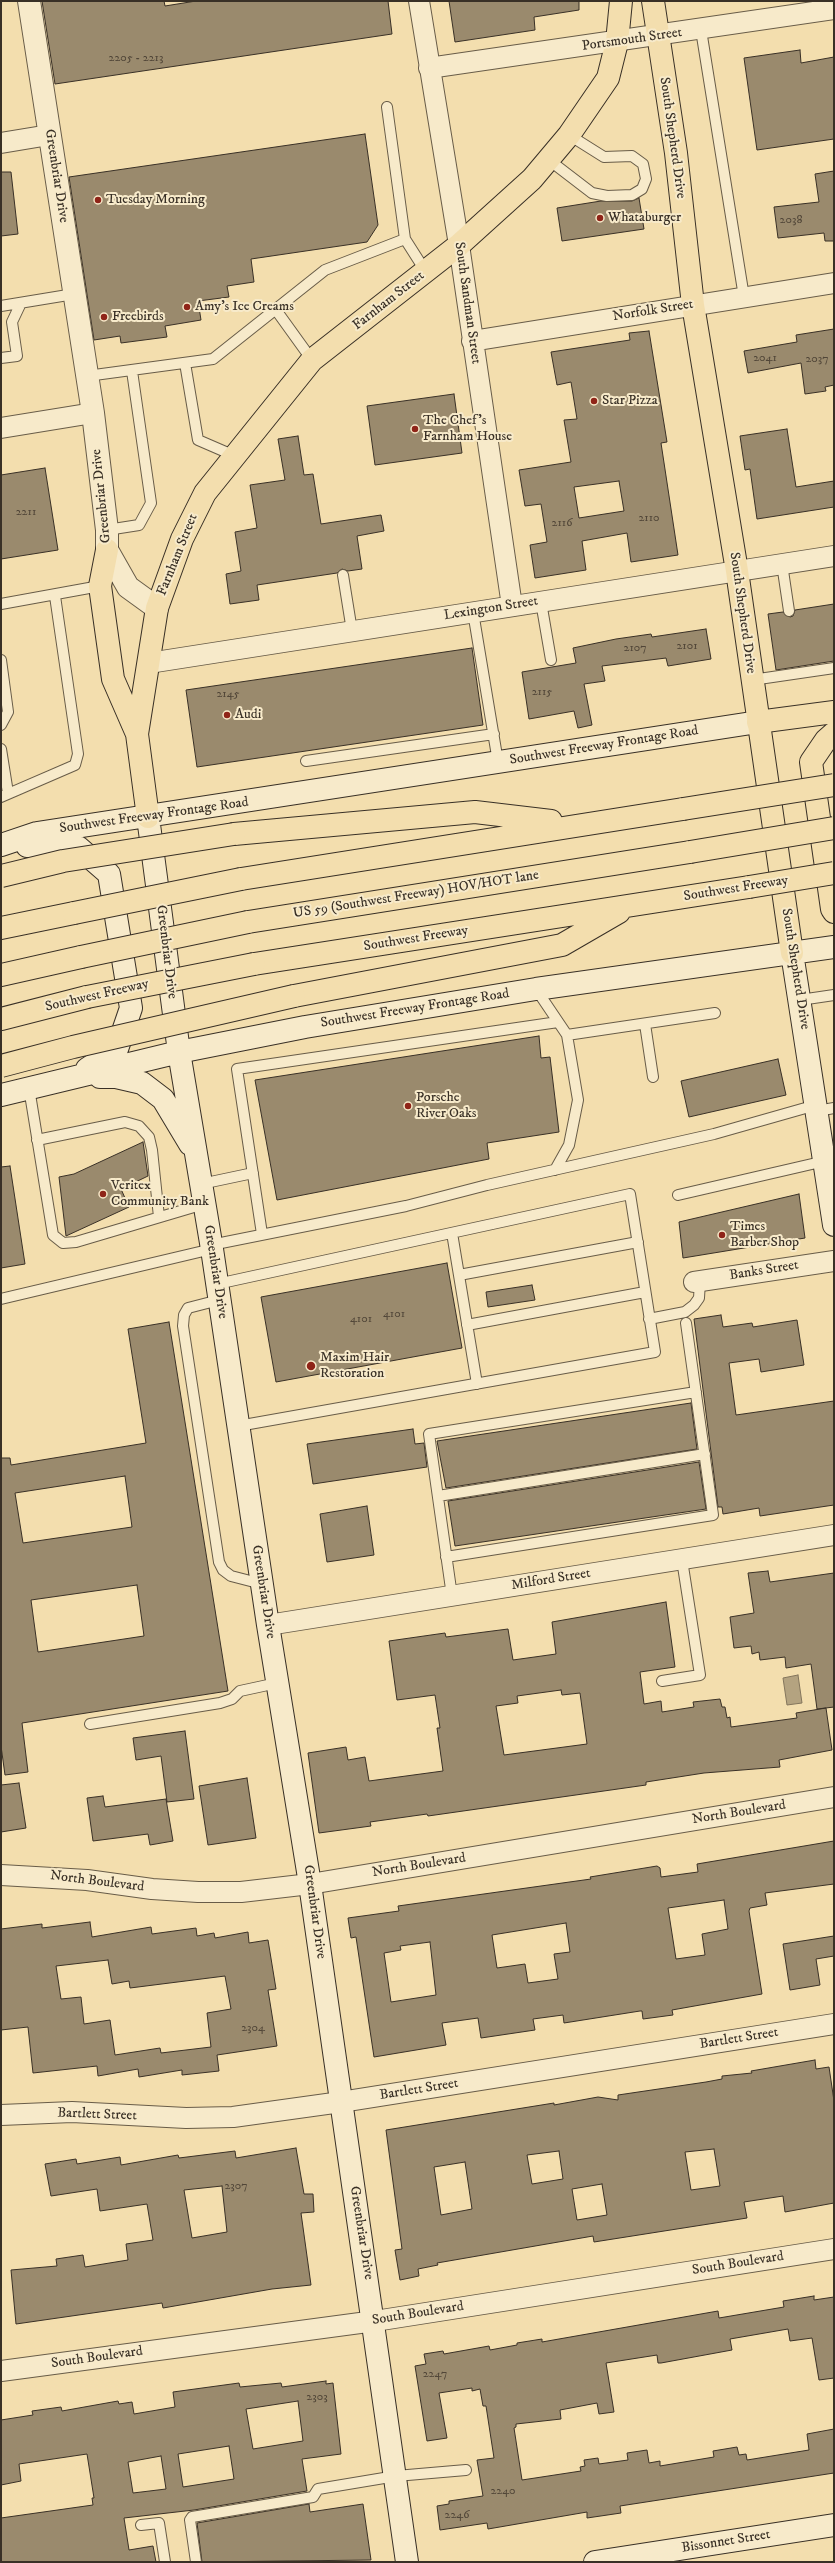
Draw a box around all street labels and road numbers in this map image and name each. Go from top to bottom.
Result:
street label: Portsmouth Street [581,25,683,55]
street label: South Shepherd Drive [655,76,689,200]
street label: Greenbriar Drive [40,128,72,224]
street label: South Sandman Street [450,241,484,365]
street label: Farnham Street [350,268,428,334]
street label: Norfolk Street [611,296,695,326]
street label: Greenbriar Drive [89,448,115,544]
street label: Farnham Street [154,512,202,598]
street label: South Shepherd Drive [725,551,759,675]
street label: Lexington Street [443,593,539,625]
street label: Southwest Freeway Frontage Road [508,723,700,769]
street label: Southwest Freeway Frontage Road [58,794,250,838]
street label: US 59 (Southwest Freeway) HOV/HOT lane [292,867,540,923]
street label: Southwest Freeway [682,872,790,906]
street label: Greenbriar Drive [152,904,180,1000]
street label: South Shepherd Drive [777,907,813,1031]
street label: Southwest Freeway [362,922,470,956]
street label: Southwest Freeway [44,976,150,1016]
street label: Southwest Freeway Frontage Road [319,986,511,1032]
street label: Greenbriar Drive [199,1224,231,1320]
street label: Banks Street [728,1257,800,1285]
street label: Greenbriar Drive [247,1544,279,1640]
street label: Milford Street [510,1565,592,1595]
street label: North Boulevard [691,1797,787,1829]
street label: North Boulevard [371,1850,467,1882]
street label: Greenbriar Drive [299,1864,329,1960]
street label: North Boulevard [49,1868,145,1896]
street label: Bartlett Street [698,2024,780,2054]
street label: Bartlett Street [378,2075,460,2105]
street label: Bartlett Street [57,2105,137,2125]
street label: Greenbriar Drive [345,2185,377,2281]
street label: South Boulevard [691,2248,785,2280]
street label: South Boulevard [371,2298,465,2330]
street label: South Boulevard [50,2343,144,2373]
street label: Bissonnet Street [680,2527,772,2557]

